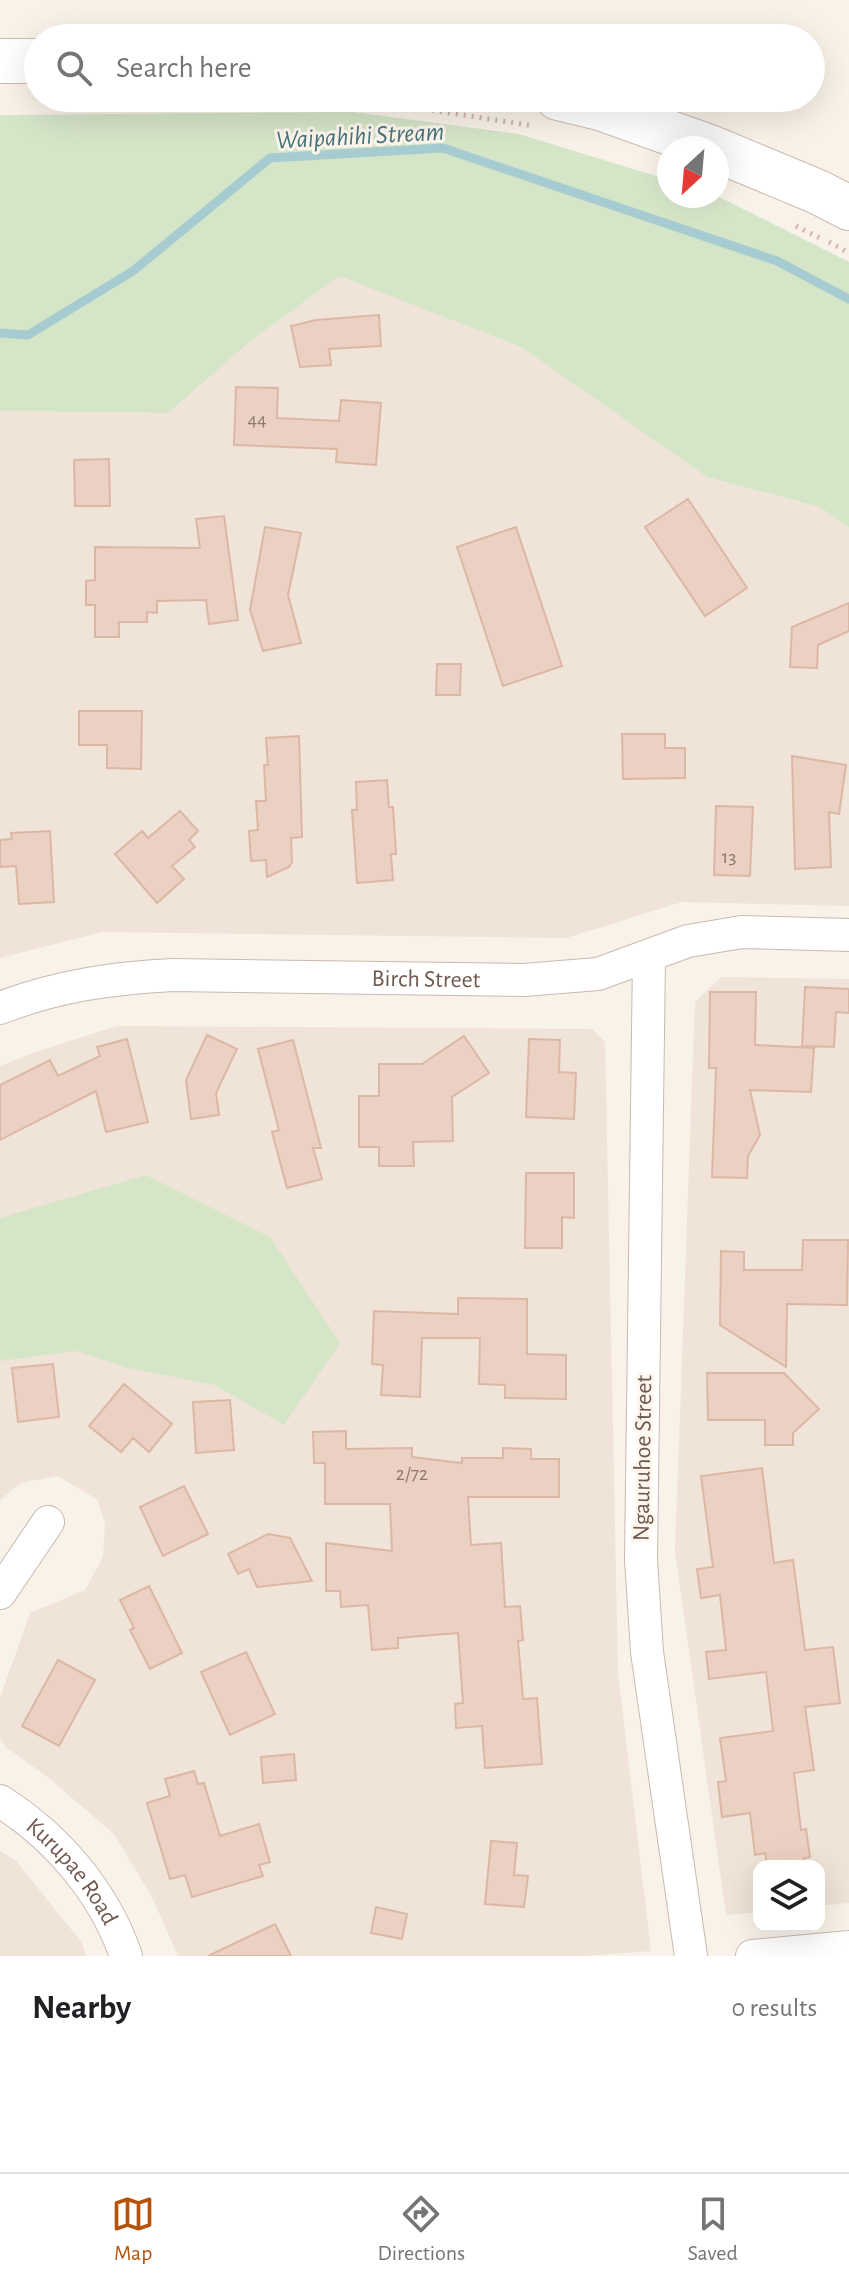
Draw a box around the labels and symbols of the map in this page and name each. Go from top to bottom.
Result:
water label: Waipahihi Stream [275,119,445,153]
north arrow [657,136,729,208]
house number: 44 [247,410,267,430]
house number: 13 [721,847,737,867]
street label: Birch Street [372,967,481,992]
street label: Ngauruhoe Street [630,1374,656,1541]
house number: 2/72 [396,1464,428,1484]
street label: Kurupae Road [21,1814,122,1929]

